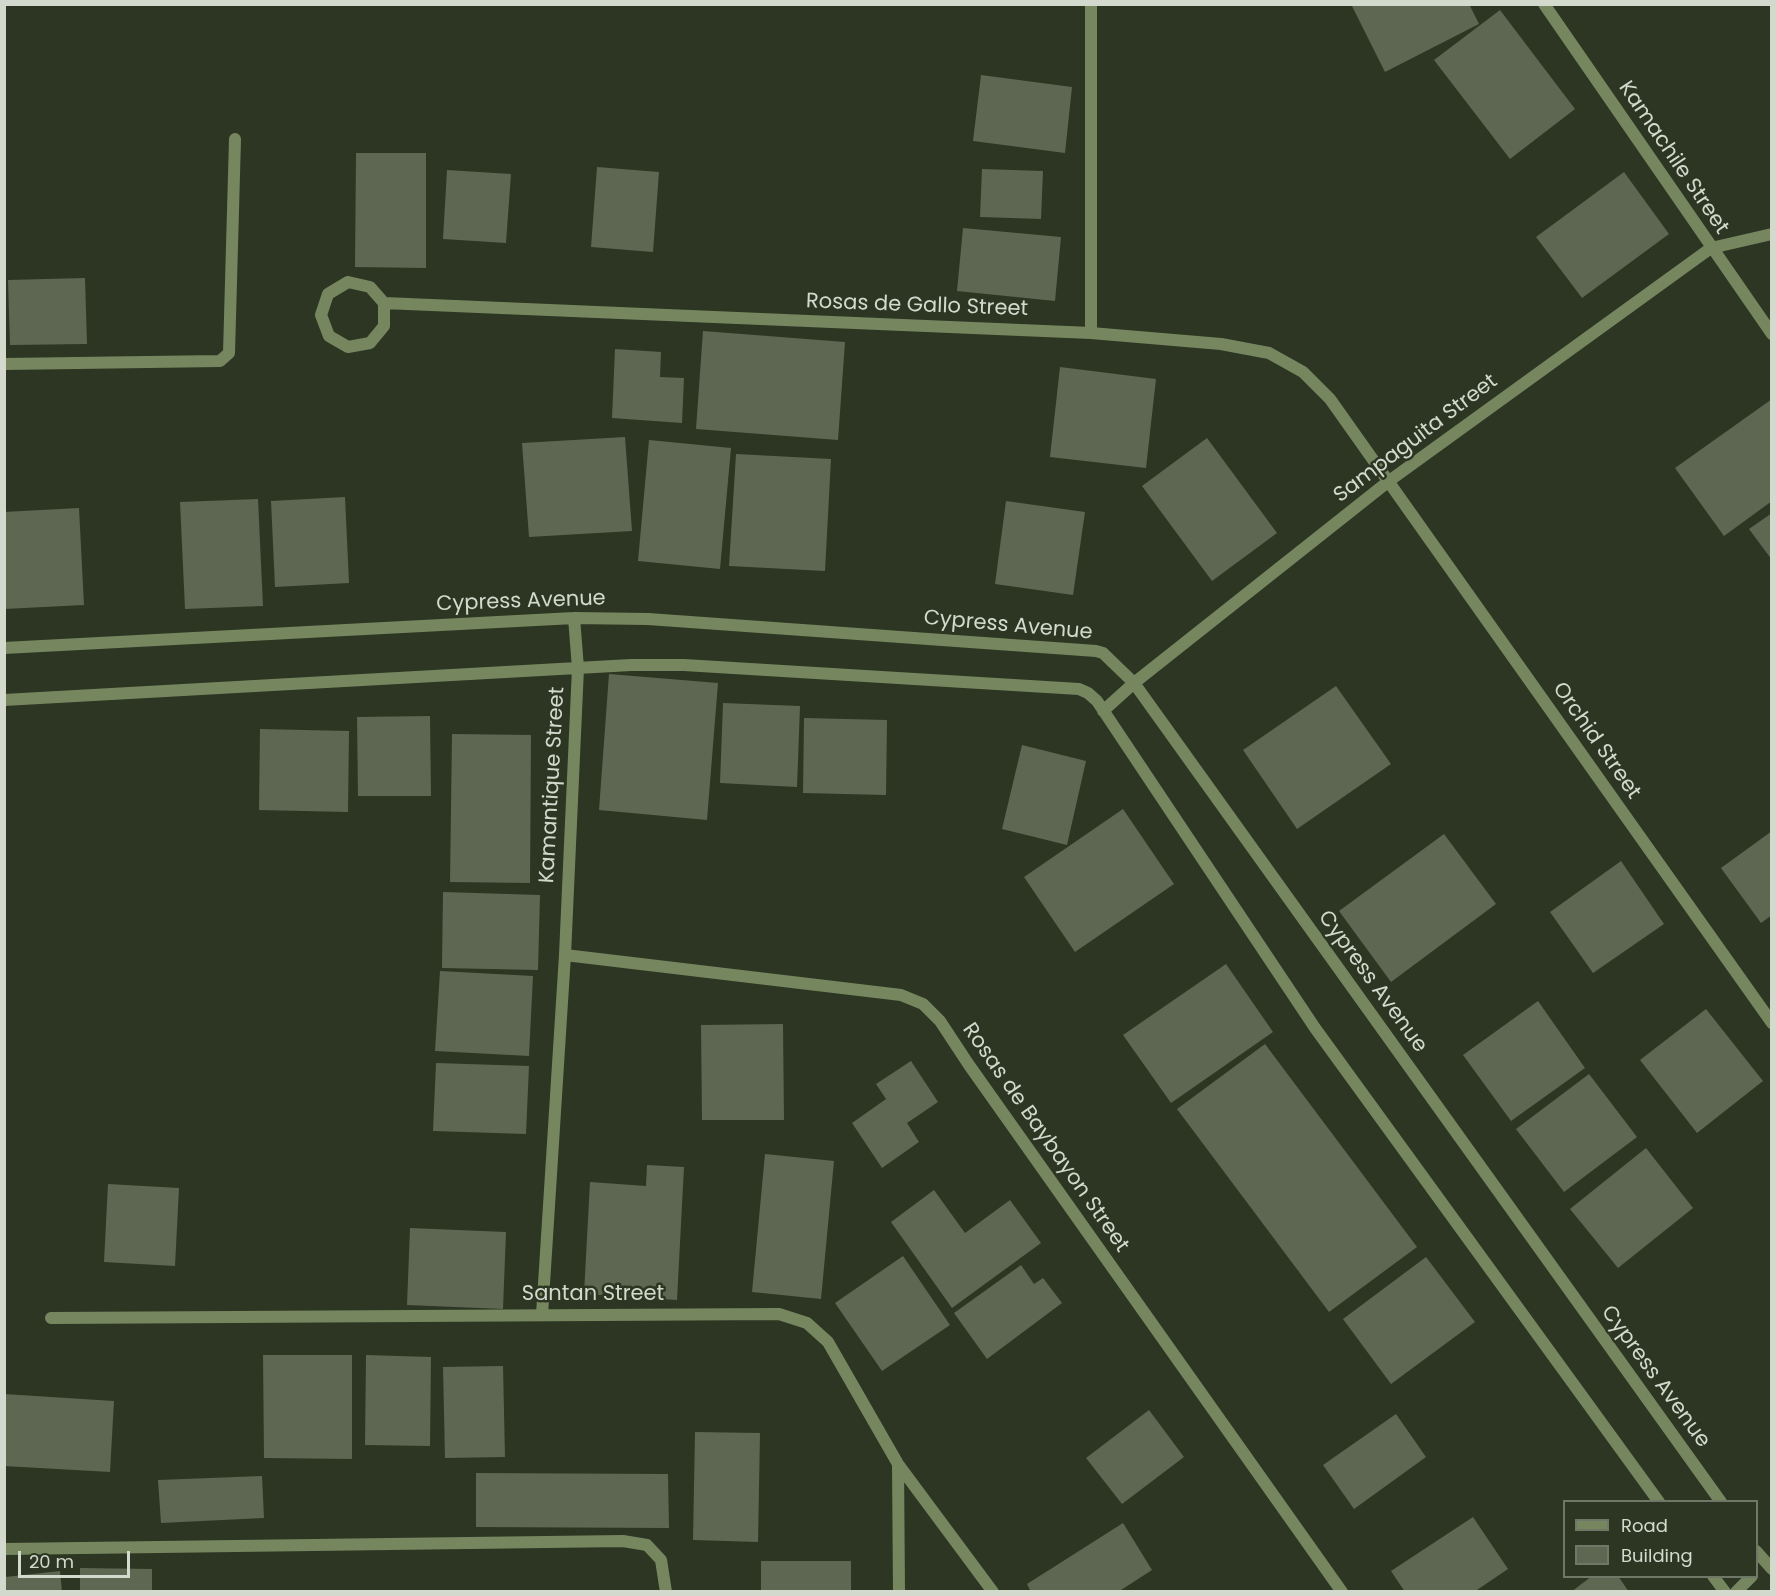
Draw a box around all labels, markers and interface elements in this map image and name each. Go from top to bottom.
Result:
street label: Kamachile Street [1612,77,1734,239]
street label: Rosas de Gallo Street [806,290,1028,322]
street label: Sampaguita Street [1329,369,1503,509]
street label: Cypress Avenue [436,586,606,618]
street label: Cypress Avenue [922,606,1094,646]
street label: Orchid Street [1546,678,1646,804]
street label: Kamantique Street [535,686,571,884]
street label: Cypress Avenue [1312,906,1432,1058]
street label: Rosas de Baybayon Street [956,1019,1134,1257]
street label: Santan Street [522,1282,664,1308]
street label: Cypress Avenue [1595,1301,1715,1453]
legend [1563,1500,1758,1578]
text: Road [1621,1513,1668,1538]
scale bar [21,1539,134,1577]
text: Building [1621,1543,1693,1568]
text: 20 m [29,1549,74,1574]

